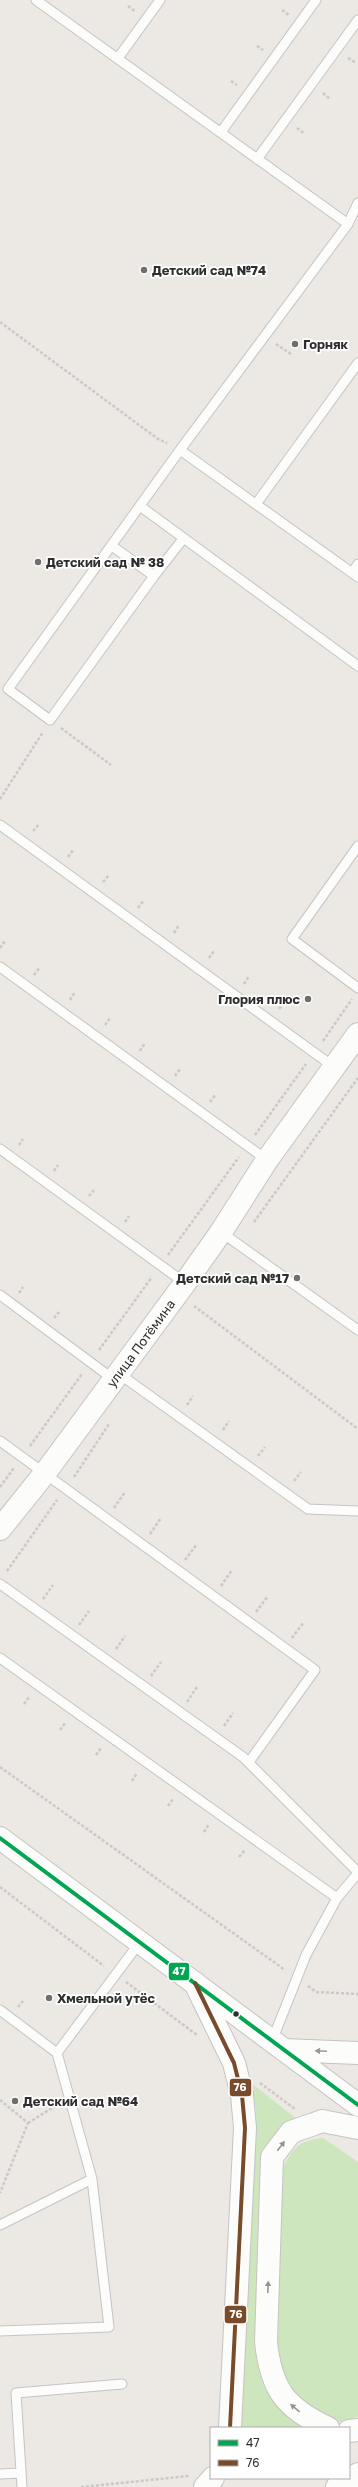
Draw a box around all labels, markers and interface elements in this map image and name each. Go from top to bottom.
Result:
place label: Детский сад №74 [152,262,266,278]
marker: Детский сад №74 [139,265,149,275]
place label: Горняк [303,336,349,352]
marker: Горняк [290,339,300,349]
place label: Детский сад № 38 [46,554,164,570]
marker: Детский сад № 38 [33,557,43,567]
place label: Глория плюс [218,991,301,1007]
marker: Глория плюс [303,994,313,1004]
place label: Детский сад №17 [176,1270,289,1286]
marker: Детский сад №17 [292,1273,302,1283]
street label: улица Потёмина [103,1296,178,1390]
line badge: 47 [168,1962,190,1981]
text: 47 [173,1964,185,1977]
place label: Хмельной утёс [57,1990,155,2006]
marker: Хмельной утёс [44,1993,54,2003]
unlabelled marker [231,2009,241,2019]
one-way arrow [315,2048,327,2055]
line badge: 76 [229,2078,252,2097]
text: 76 [234,2080,247,2093]
place label: Детский сад №64 [23,2093,138,2109]
marker: Детский сад №64 [10,2096,20,2106]
one-way arrow [277,2141,285,2152]
one-way arrow [264,2281,271,2293]
line badge: 76 [224,2305,247,2324]
text: 76 [230,2307,243,2320]
one-way arrow [290,2404,300,2413]
legend [210,2427,350,2479]
text: 47 [246,2435,260,2450]
text: 76 [246,2455,260,2470]

